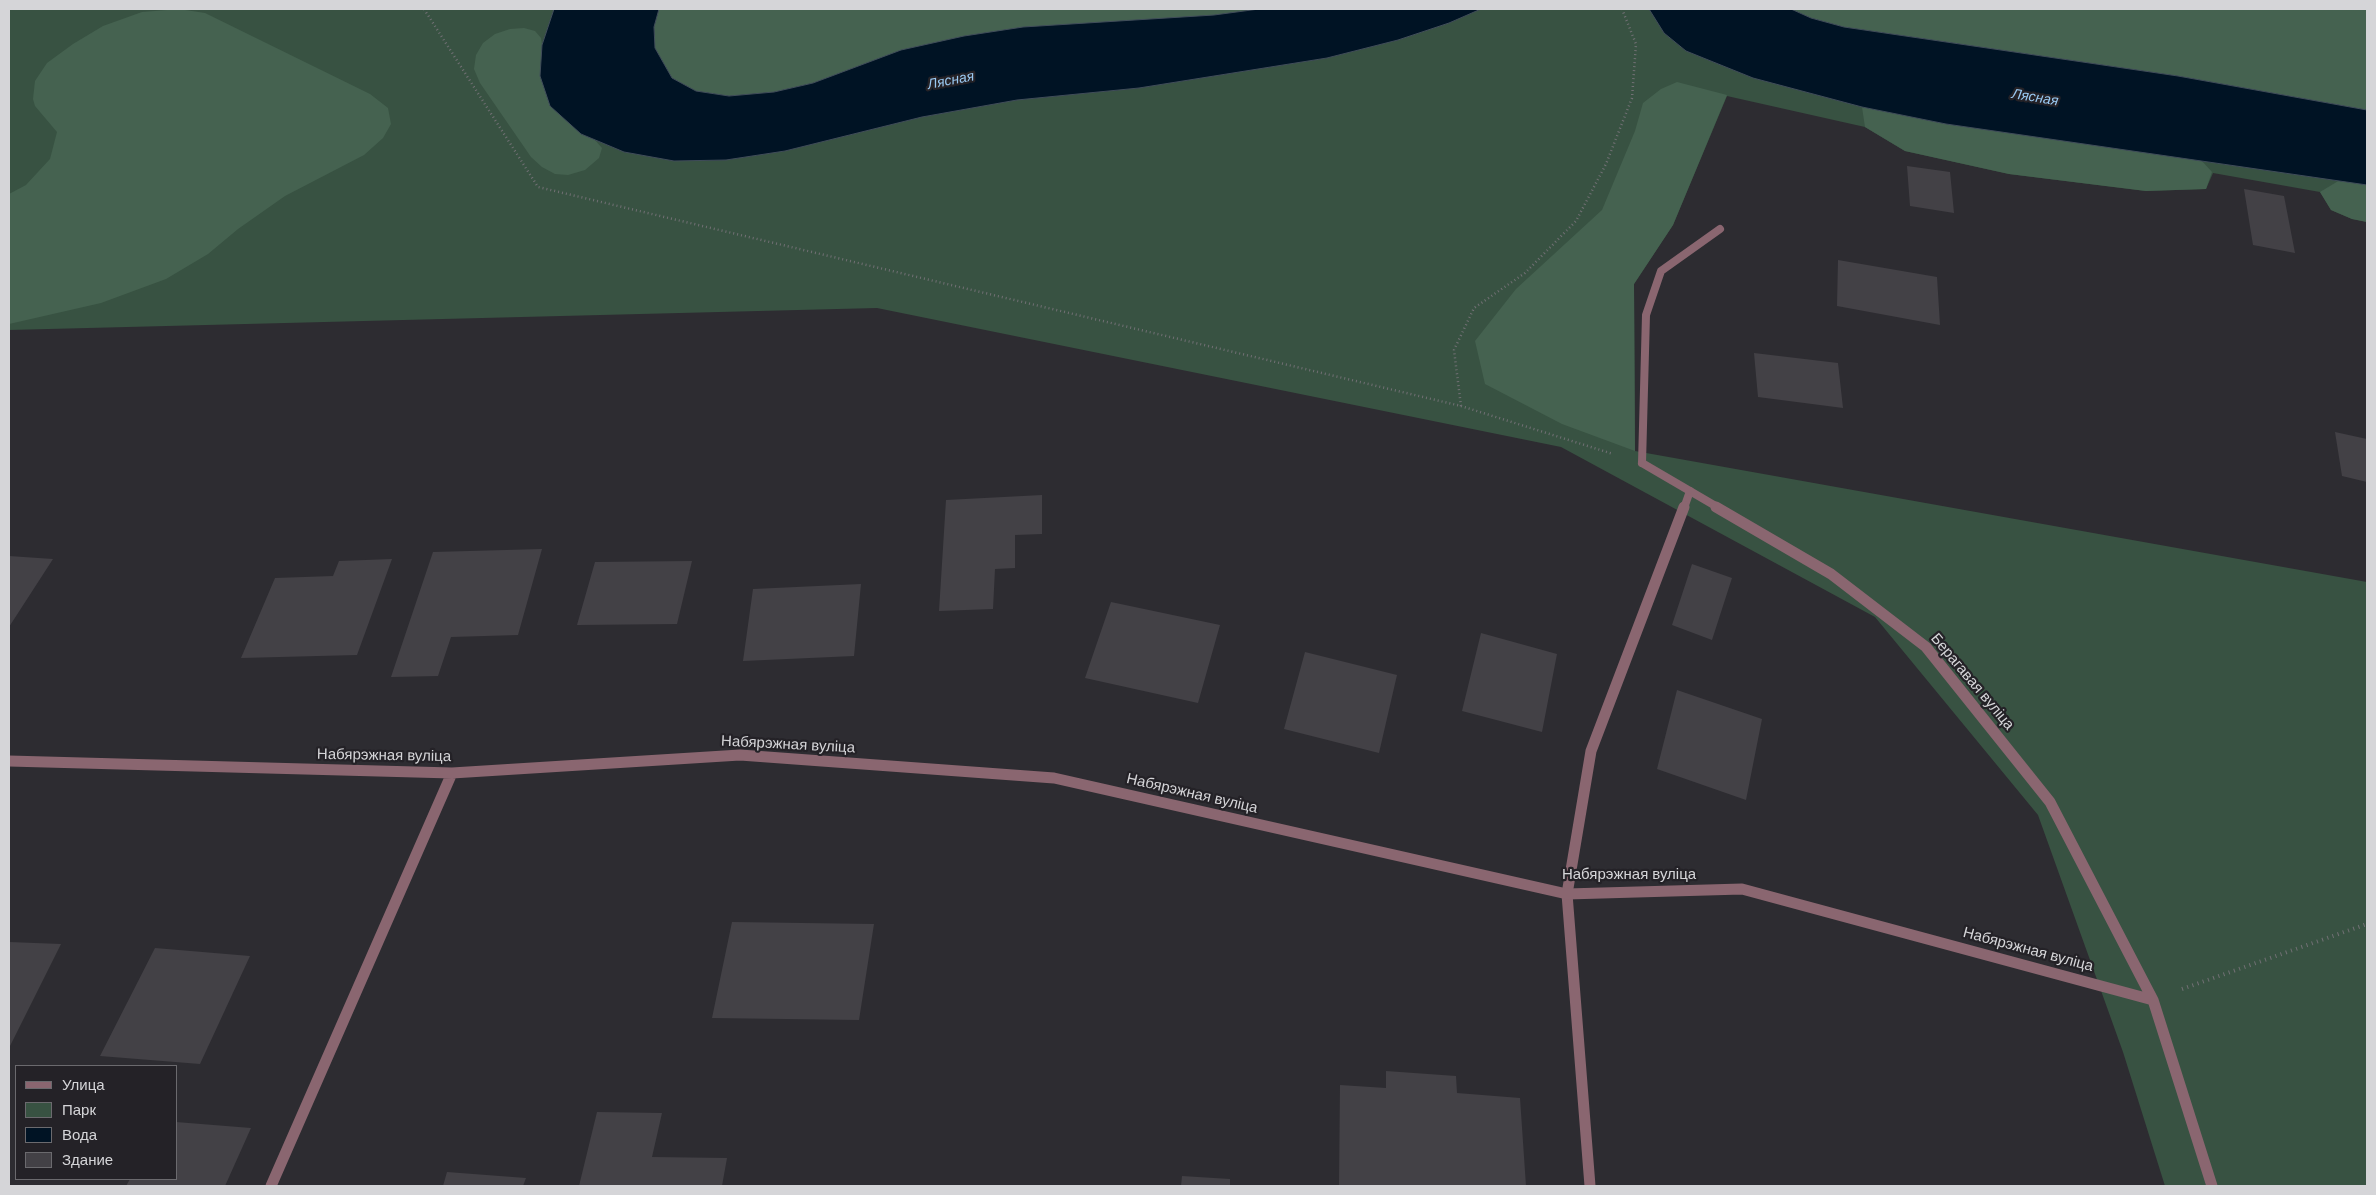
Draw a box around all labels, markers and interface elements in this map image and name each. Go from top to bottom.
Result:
water label: Лясная [926,68,976,94]
water label: Лясная [2010,86,2060,110]
street label: Берагавая вуліца [1926,630,2018,734]
street label: Набярэжная вуліца [721,733,855,757]
street label: Набярэжная вуліца [317,746,451,766]
street label: Набярэжная вуліца [1125,770,1259,818]
street label: Набярэжная вуліца [1562,866,1696,884]
street label: Набярэжная вуліца [1961,924,2095,976]
legend [15,1065,178,1180]
text: Улица [62,1075,105,1095]
text: Парк [62,1100,96,1120]
text: Вода [62,1125,97,1145]
text: Здание [62,1150,113,1170]

